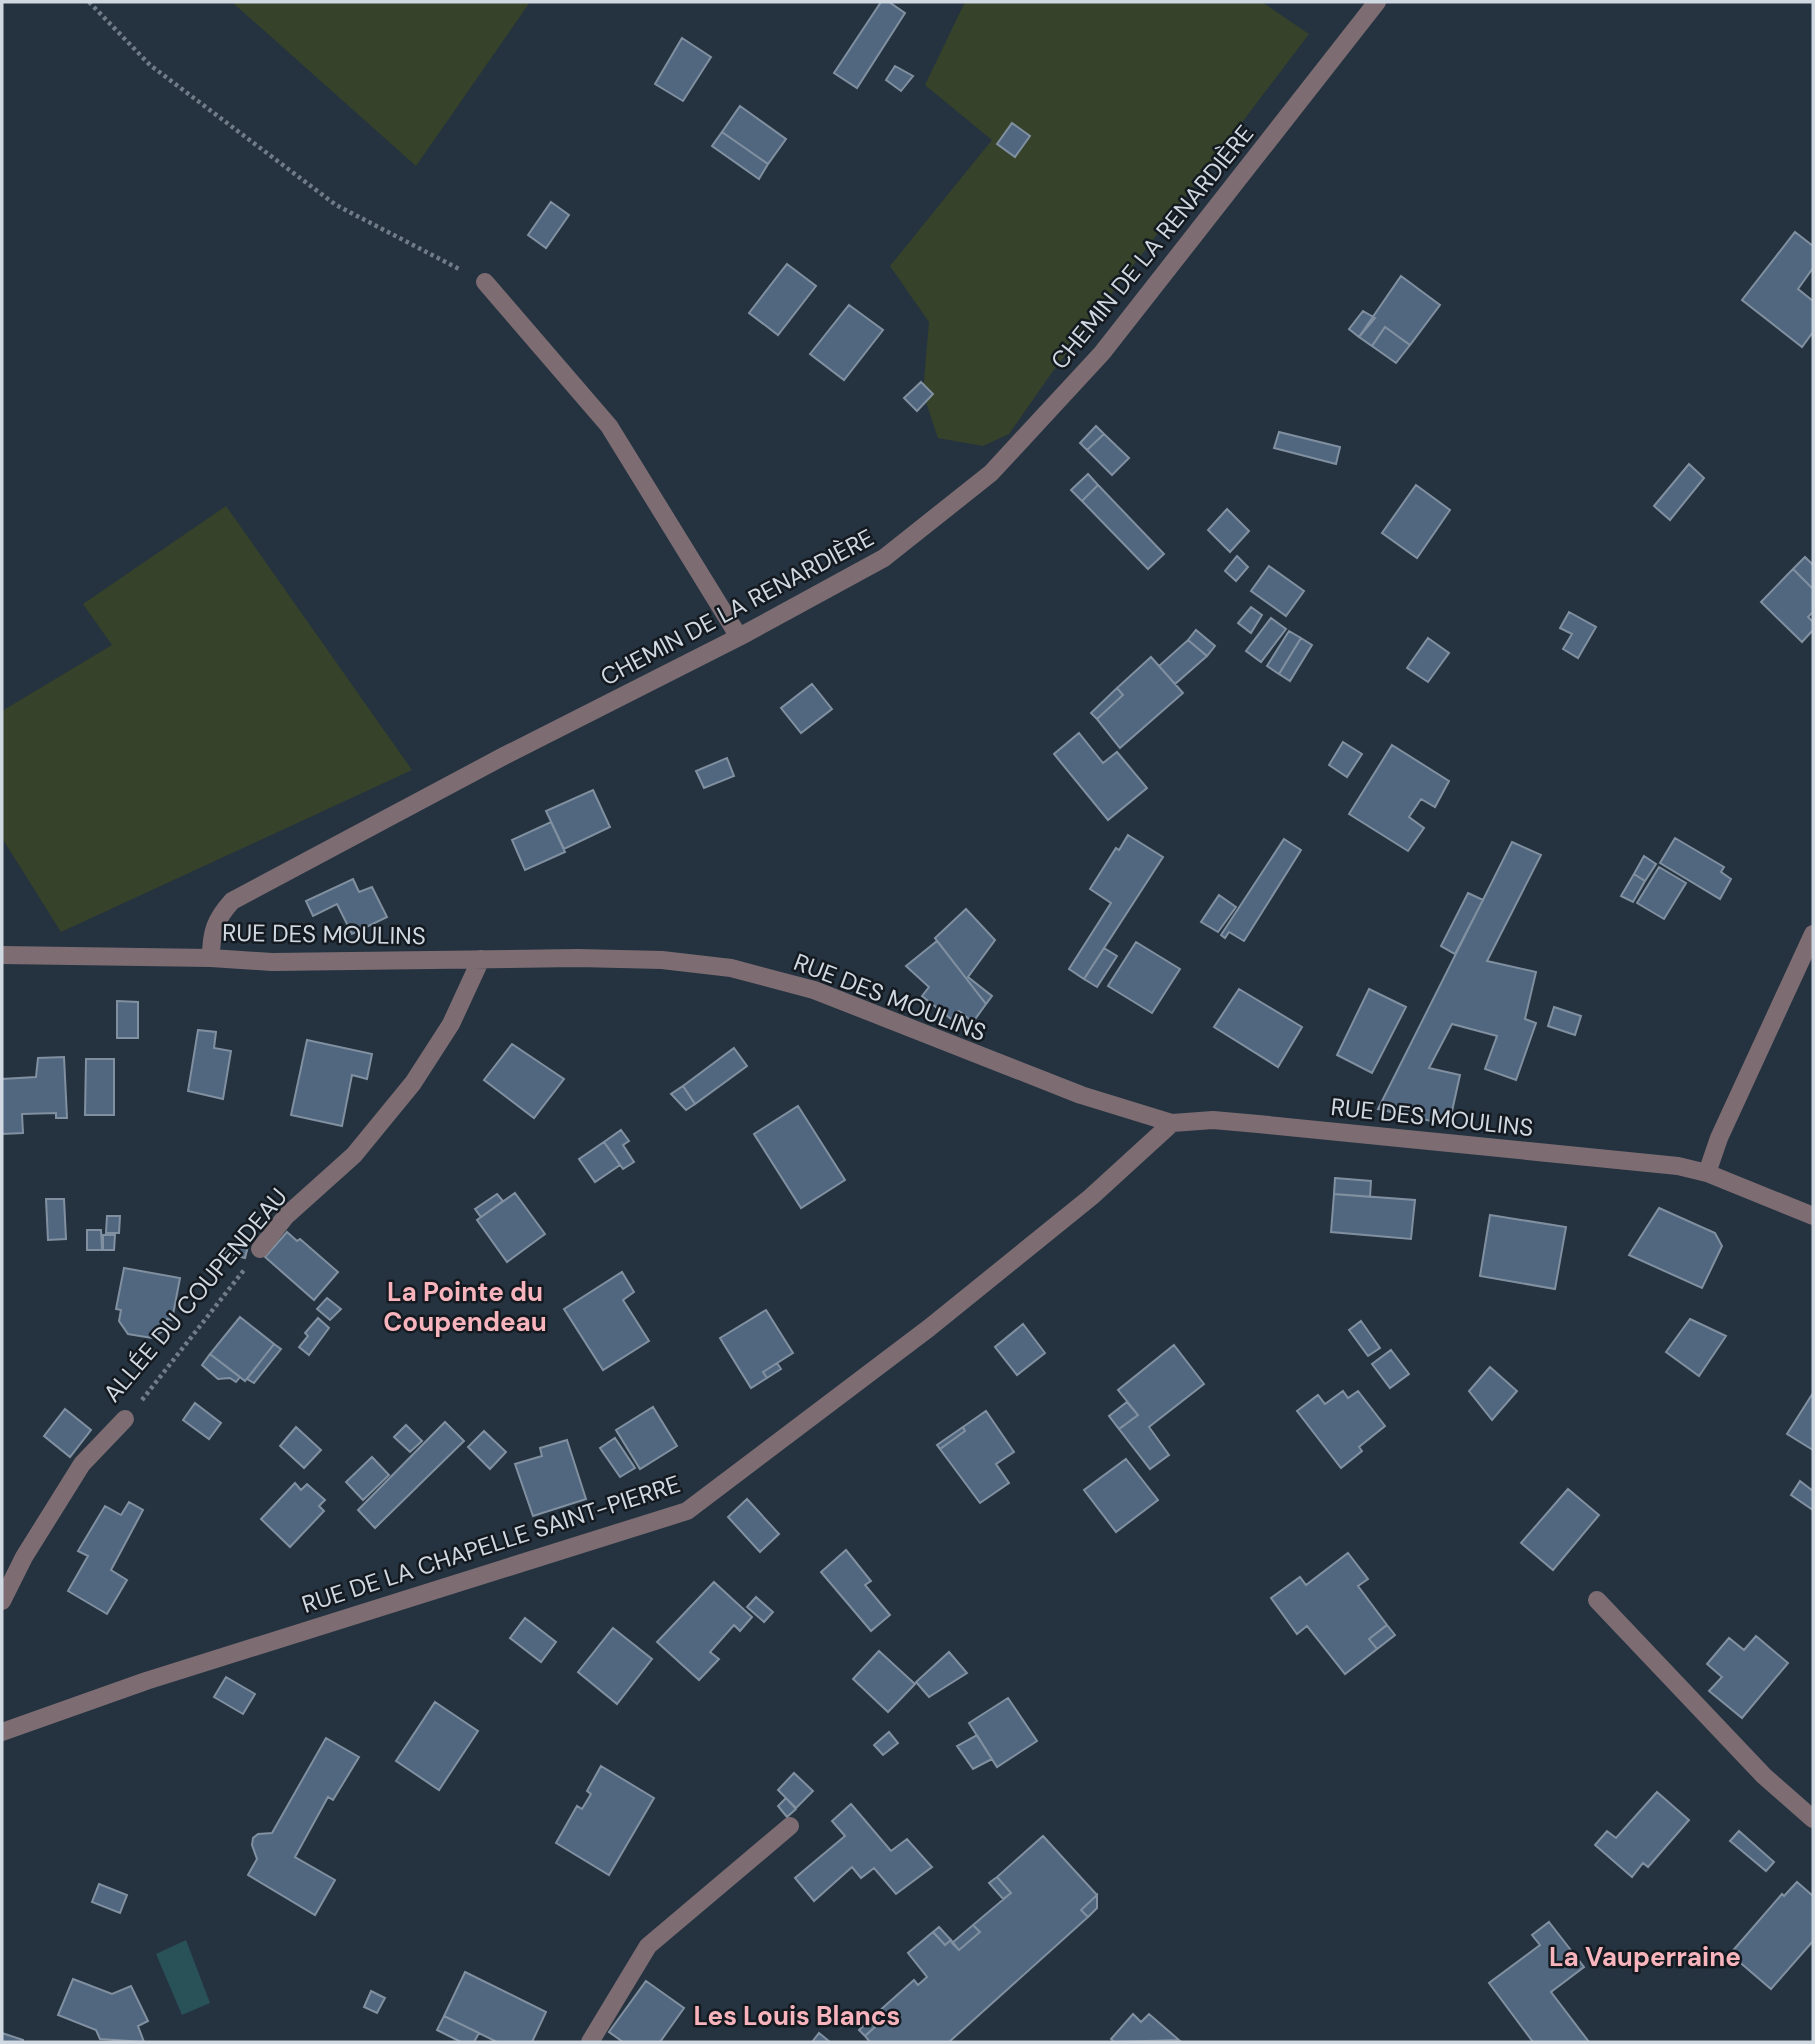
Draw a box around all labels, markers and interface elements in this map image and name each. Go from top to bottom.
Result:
street label: CHEMIN DE LA RENARDIÈRE [1044,119,1260,375]
street label: CHEMIN DE LA RENARDIÈRE [595,522,879,692]
street label: RUE DES MOULINS [222,917,426,951]
street label: RUE DES MOULINS [789,946,991,1048]
street label: RUE DES MOULINS [1329,1091,1535,1143]
street label: ALLÉE DU COUPENDEAU [96,1182,294,1408]
district label: La Pointe du Coupendeau [383,1275,547,1339]
street label: RUE DE LA CHAPELLE SAINT-PIERRE [298,1468,684,1620]
district label: La Vauperraine [1549,1940,1741,1974]
district label: Les Louis Blancs [694,1999,900,2033]

